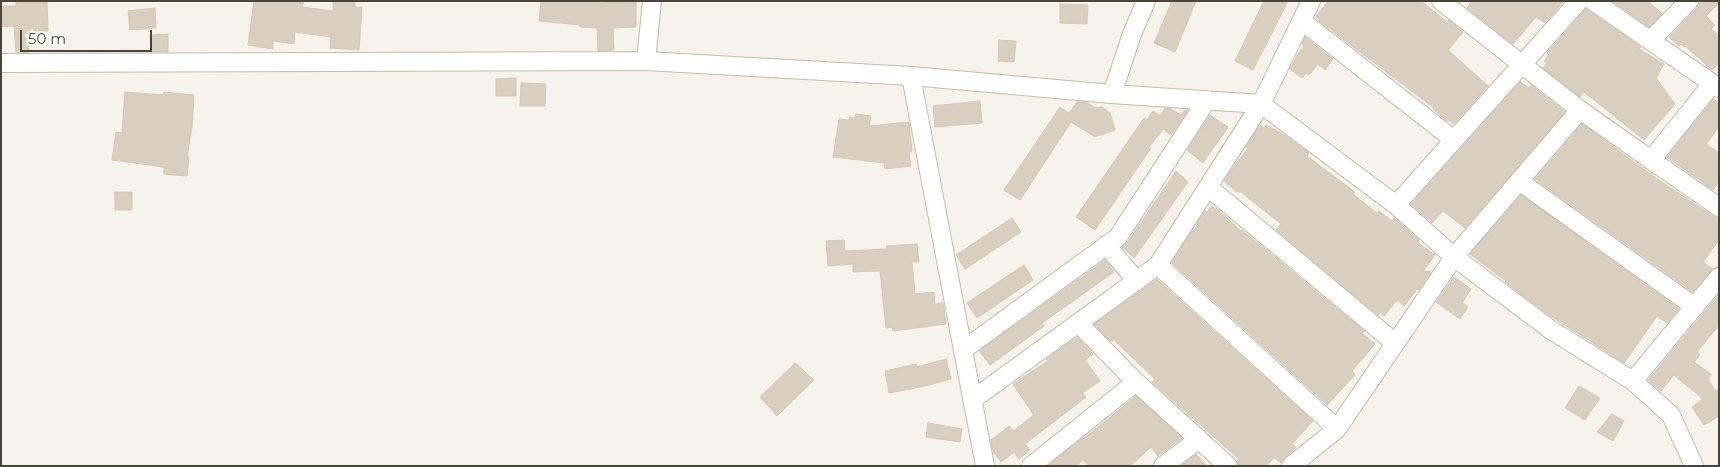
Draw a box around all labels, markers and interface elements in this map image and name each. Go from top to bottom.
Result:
scale bar [22,20,155,52]
text: 50 m [28,29,66,48]

